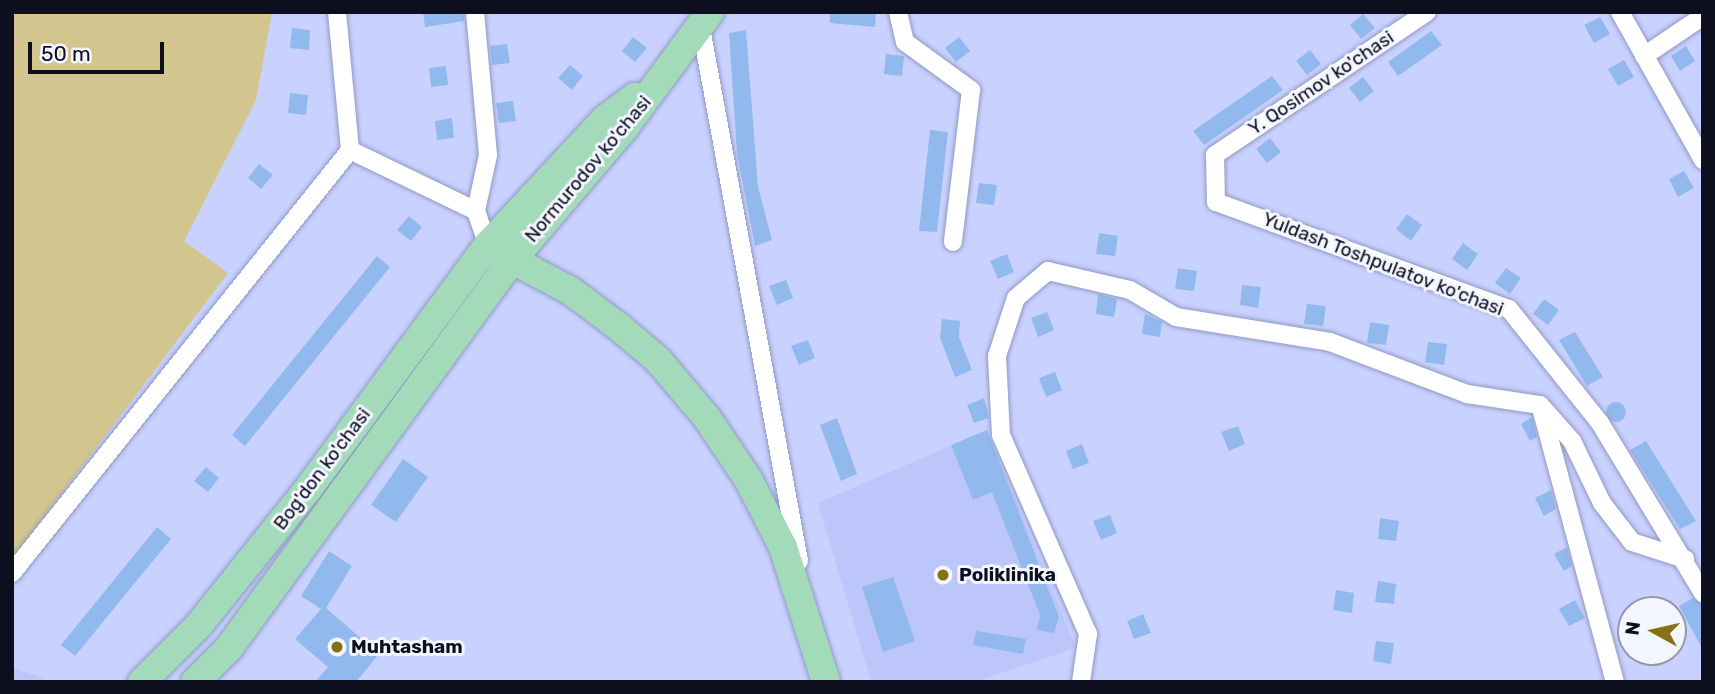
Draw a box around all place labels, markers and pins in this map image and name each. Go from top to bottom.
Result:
place label: Poliklinika [959,564,1056,586]
marker: Poliklinika [933,565,953,585]
place label: Muhtasham [351,636,463,658]
marker: Muhtasham [329,639,345,655]

